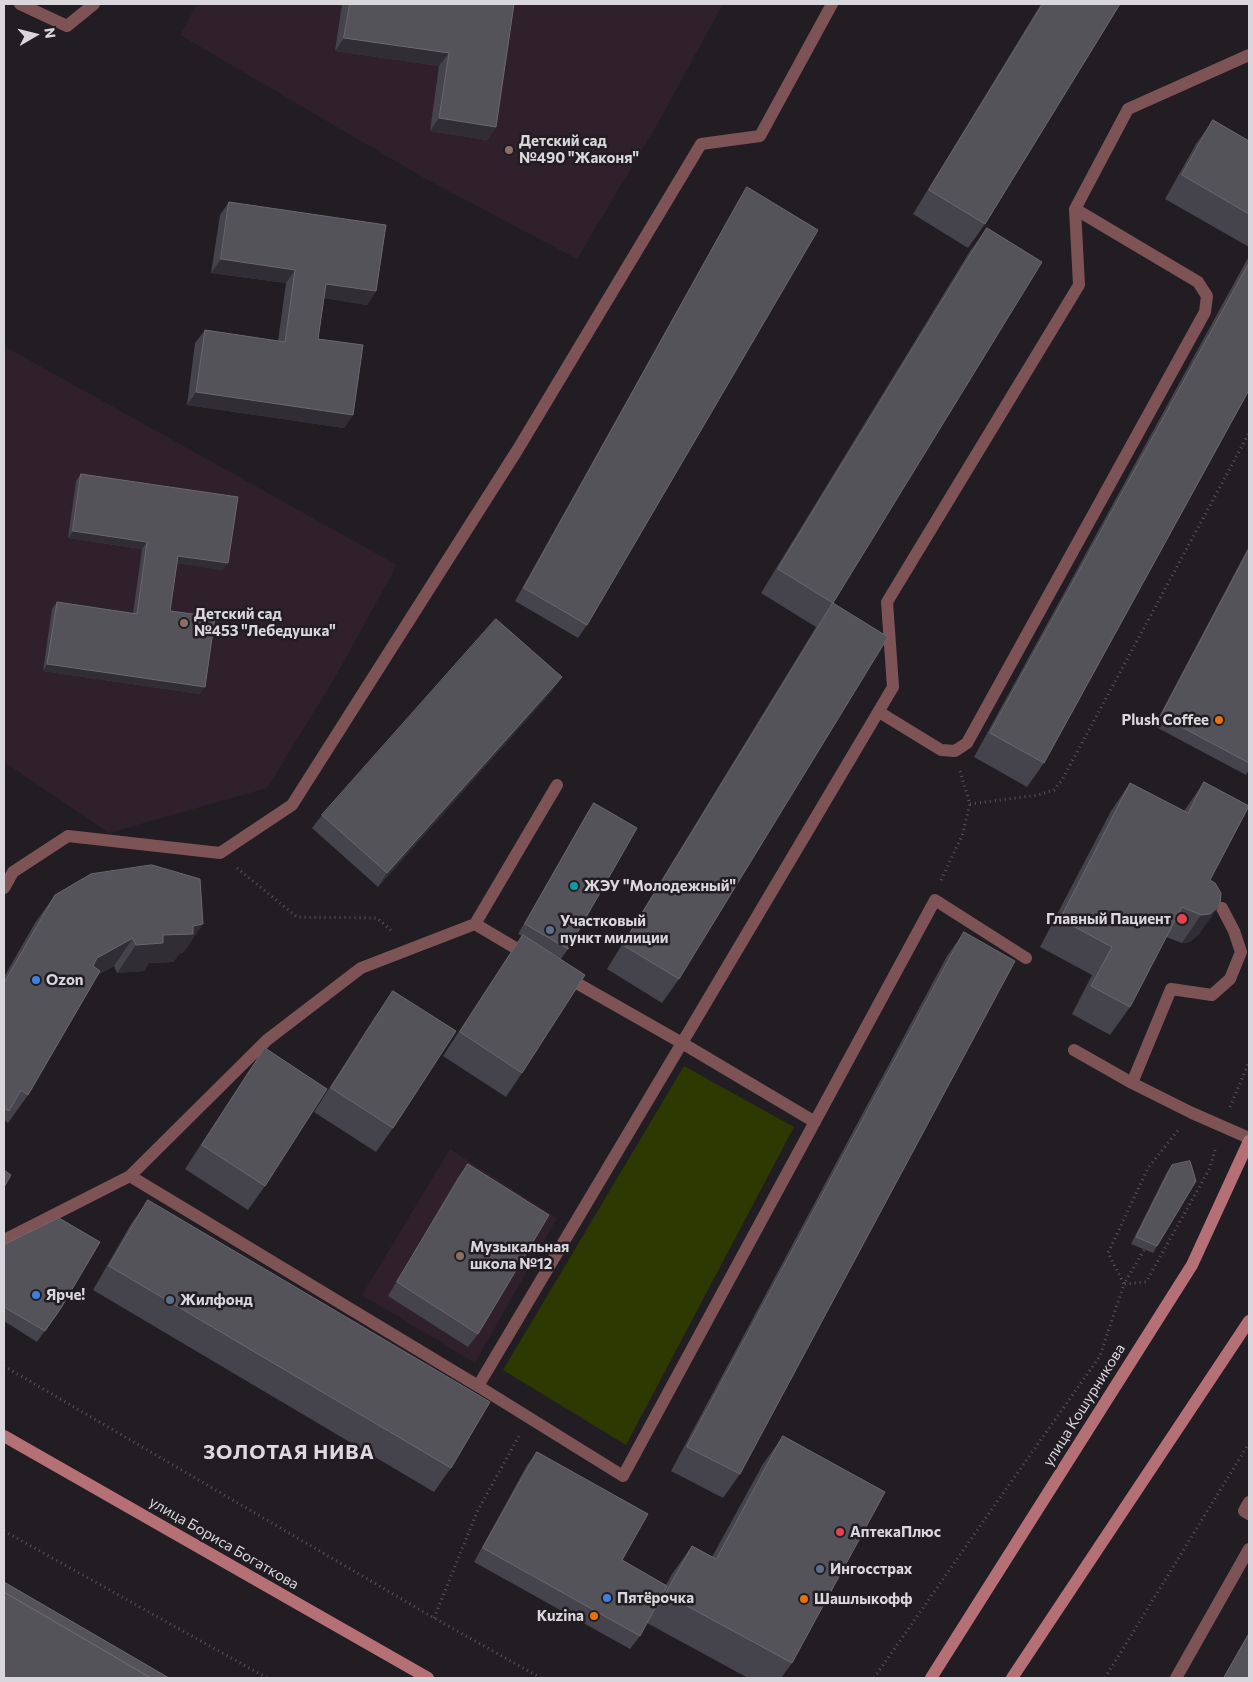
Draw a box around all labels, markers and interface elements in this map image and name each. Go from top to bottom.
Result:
north arrow [10,10,60,60]
text: N [41,26,59,39]
place label: Детский сад №490 "Жаконя" [519,132,639,167]
marker: Детский сад №490 "Жаконя" [503,144,515,156]
place label: Детский сад №453 "Лебедушка" [194,605,336,640]
marker: Детский сад №453 "Лебедушка" [178,617,190,629]
place label: Plush Coffee [1122,711,1209,729]
marker: Plush Coffee [1213,714,1225,726]
place label: ЖЭУ "Молодежный" [584,877,736,895]
marker: ЖЭУ "Молодежный" [568,880,580,892]
place label: Главный Пациент [1046,910,1171,928]
place label: Участковый пункт милиции [560,912,668,947]
marker: Главный Пациент [1175,912,1189,926]
marker: Участковый пункт милиции [544,924,556,936]
place label: Ozon [46,971,84,989]
marker: Ozon [30,974,42,986]
place label: Музыкальная школа №12 [470,1238,569,1273]
marker: Музыкальная школа №12 [454,1250,466,1262]
place label: Ярче! [46,1286,85,1304]
marker: Ярче! [30,1289,42,1301]
place label: Жилфонд [180,1291,253,1309]
marker: Жилфонд [164,1294,176,1306]
street label: улица Кошурникова [1039,1340,1129,1470]
district label: ЗОЛОТАЯ НИВА [202,1440,376,1464]
street label: улица Бориса Богаткова [146,1493,302,1593]
place label: АптекаПлюс [850,1523,941,1541]
marker: АптекаПлюс [834,1526,846,1538]
place label: Ингосстрах [830,1560,912,1578]
marker: Ингосстрах [814,1563,826,1575]
place label: Пятёрочка [617,1589,694,1607]
place label: Шашлыкофф [814,1590,913,1608]
marker: Пятёрочка [601,1592,613,1604]
marker: Шашлыкофф [798,1593,810,1605]
place label: Kuzina [537,1607,584,1625]
marker: Kuzina [588,1610,600,1622]

